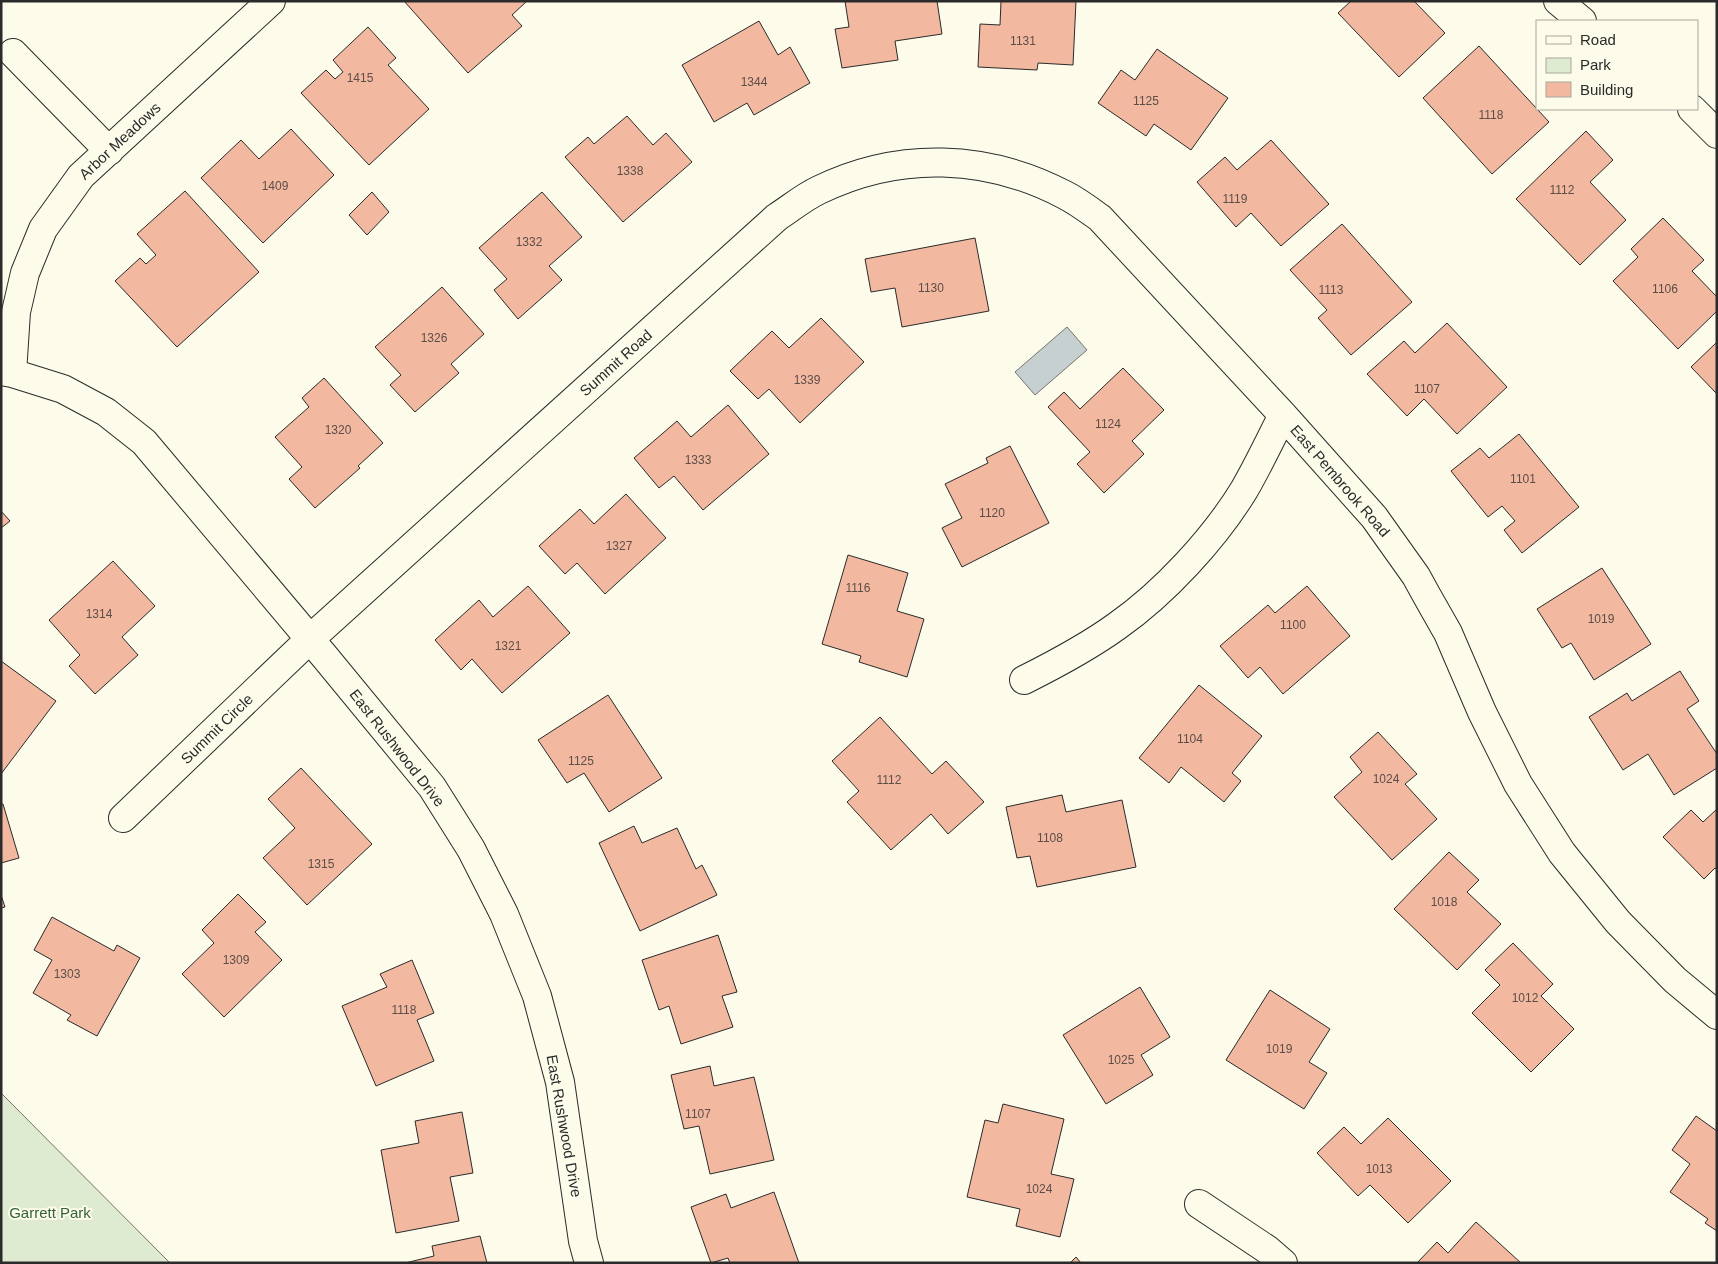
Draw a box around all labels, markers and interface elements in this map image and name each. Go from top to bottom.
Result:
legend [1536,20,1698,110]
text: Road [1580,31,1616,48]
house number: 1131 [1010,34,1036,48]
text: Park [1580,56,1611,73]
house number: 1415 [347,71,374,85]
house number: 1344 [741,75,768,89]
text: Building [1580,81,1633,98]
house number: 1125 [1133,94,1159,108]
street label: Arbor Meadows [75,99,164,183]
house number: 1118 [1479,108,1504,122]
house number: 1338 [617,164,644,178]
house number: 1409 [262,179,289,193]
house number: 1112 [1550,183,1575,197]
house number: 1119 [1223,192,1248,206]
house number: 1332 [516,235,543,249]
house number: 1130 [918,281,944,295]
house number: 1106 [1652,282,1678,296]
house number: 1113 [1319,283,1344,297]
street label: Summit Road [576,326,655,399]
house number: 1326 [421,331,448,345]
house number: 1339 [794,373,821,387]
house number: 1107 [1414,382,1440,396]
house number: 1124 [1095,417,1121,431]
street label: East Pembrook Road [1287,421,1394,540]
house number: 1320 [325,423,352,437]
house number: 1333 [685,453,712,467]
house number: 1101 [1510,472,1536,486]
house number: 1120 [979,506,1005,520]
house number: 1327 [606,539,633,553]
house number: 1116 [846,581,871,595]
house number: 1314 [86,607,113,621]
house number: 1019 [1588,612,1615,626]
house number: 1100 [1280,618,1306,632]
house number: 1321 [495,639,522,653]
street label: East Rushwood Drive [346,686,448,810]
street label: Summit Circle [177,690,256,767]
house number: 1104 [1177,732,1203,746]
house number: 1125 [568,754,594,768]
house number: 1024 [1373,772,1400,786]
house number: 1112 [877,773,902,787]
house number: 1108 [1037,831,1063,845]
house number: 1315 [308,857,335,871]
house number: 1018 [1431,895,1458,909]
house number: 1309 [223,953,250,967]
house number: 1303 [54,967,81,981]
house number: 1012 [1512,991,1539,1005]
house number: 1118 [392,1003,417,1017]
house number: 1019 [1266,1042,1293,1056]
street label: East Rushwood Drive [544,1053,585,1198]
house number: 1025 [1108,1053,1135,1067]
house number: 1107 [685,1107,711,1121]
house number: 1013 [1366,1162,1393,1176]
house number: 1024 [1026,1182,1053,1196]
park label: Garrett Park [9,1204,91,1221]

